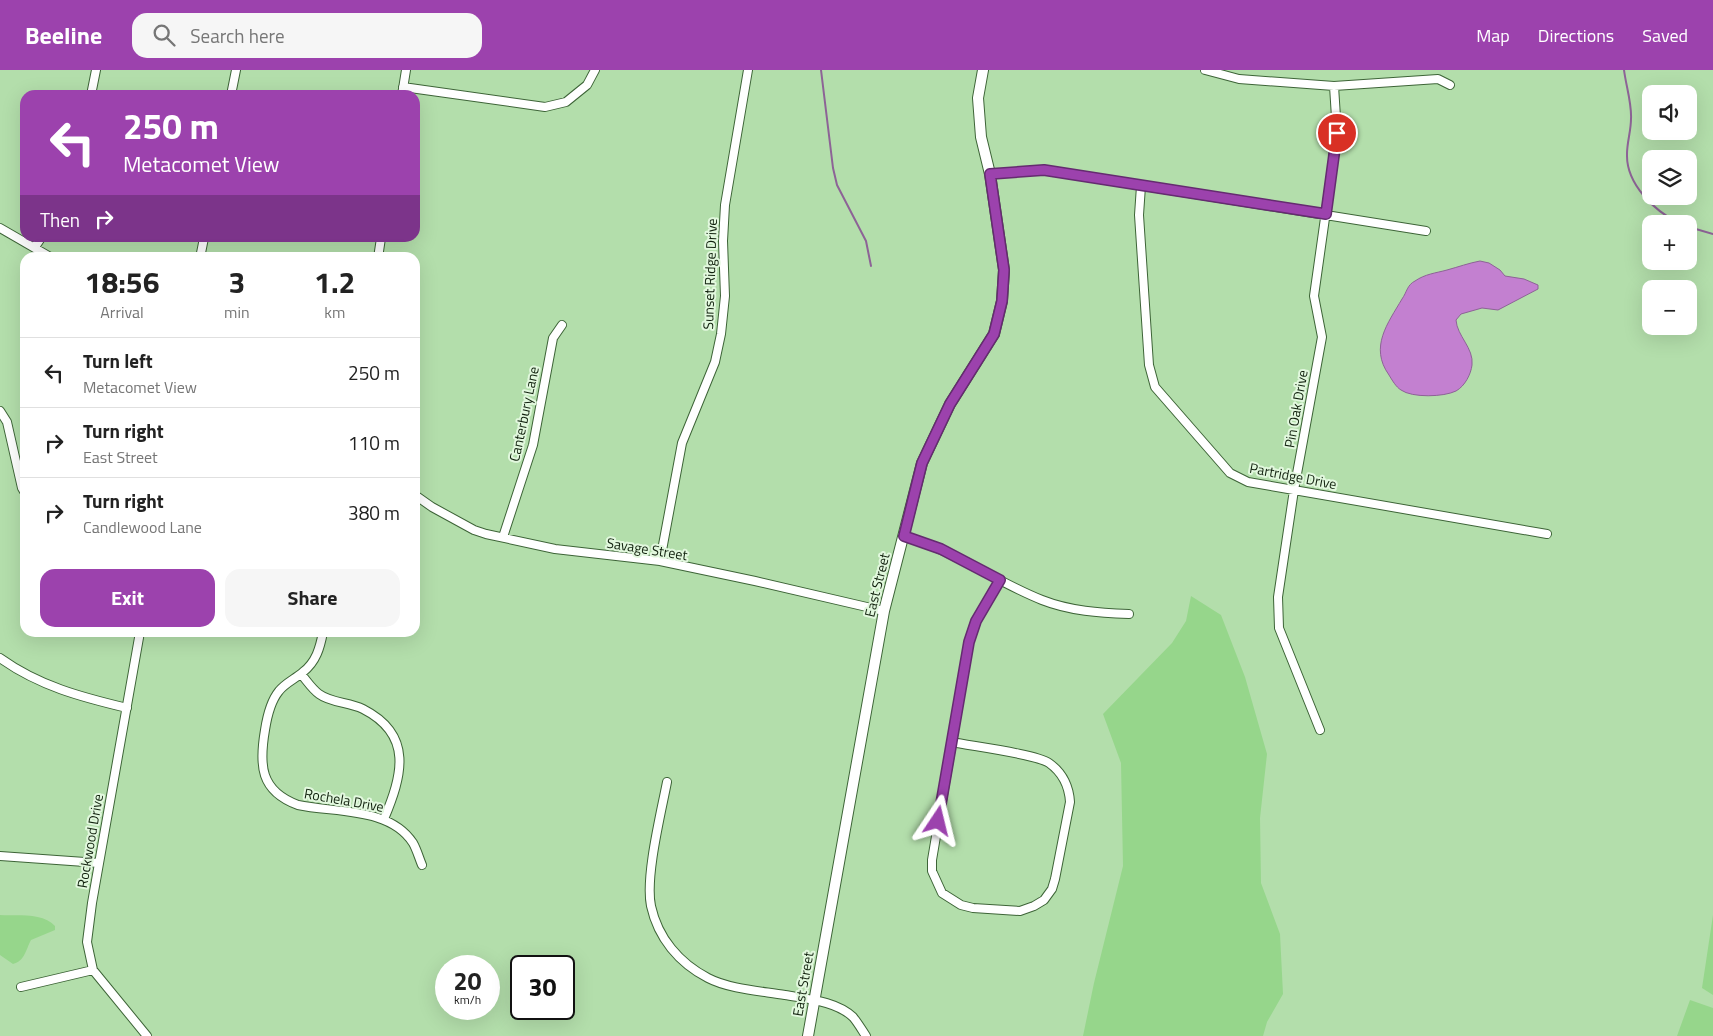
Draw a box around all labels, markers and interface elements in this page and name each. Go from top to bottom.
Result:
search box [132,13,482,58]
text: Beeline [25,17,102,53]
icon: search [150,21,178,49]
text: Search here [190,21,285,50]
text: Map [1476,22,1510,49]
text: Directions [1538,22,1614,49]
text: Saved [1642,22,1688,49]
map controls [1642,85,1697,335]
button: sound [1642,85,1697,140]
text: 250 m [123,99,219,153]
icon: left [40,110,105,175]
pin [1316,112,1358,154]
icon: arrive [1323,119,1351,147]
text: Metacomet View [123,147,280,181]
button: layers [1642,150,1697,205]
text: Then [40,205,80,234]
icon: right [90,205,118,233]
button: + [1642,215,1697,270]
street label: Sunset Ridge Drive [697,218,722,330]
text: 18:56 [85,259,159,305]
text: 3 [228,259,245,305]
text: 1.2 [314,259,355,305]
button: − [1642,280,1697,335]
text: Arrival [100,300,144,324]
text: min [224,300,250,324]
text: km [324,300,345,324]
text: Turn left [83,346,153,375]
text: 250 m [348,358,400,387]
icon: left [40,359,68,387]
street label: Canterbury Lane [503,364,544,463]
street label: Pin Oak Drive [1278,368,1313,449]
text: Metacomet View [83,375,197,399]
text: Turn right [83,416,164,445]
text: 110 m [348,428,400,457]
icon: right [40,429,68,457]
text: East Street [83,445,158,469]
street label: Partridge Drive [1248,457,1338,494]
text: Turn right [83,486,164,515]
text: 380 m [348,498,400,527]
icon: right [40,499,68,527]
text: Candlewood Lane [83,515,202,539]
street label: Savage Street [605,532,689,565]
street label: East Street [858,551,895,619]
button: Exit [40,569,215,627]
button: Share [225,569,400,627]
street label: Rochela Drive [303,782,386,817]
street label: Rockwood Drive [71,792,108,890]
position arrow [911,794,963,846]
street label: East Street [786,950,819,1018]
speed limit sign: 30 [510,955,575,1020]
text: 20 [453,962,482,1000]
text: km/h [454,990,481,1009]

